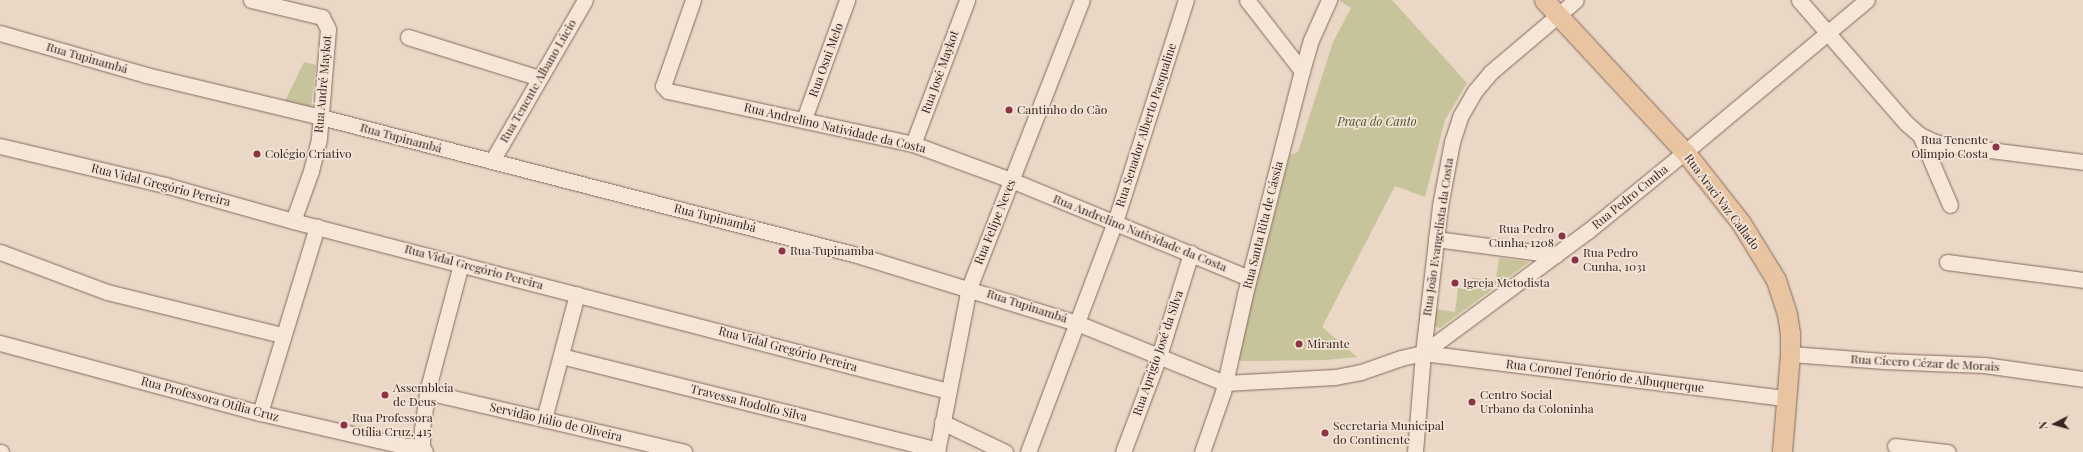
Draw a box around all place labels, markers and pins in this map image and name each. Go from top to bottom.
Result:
place label: Cantinho do Cão [1017,103,1107,117]
marker: Cantinho do Cão [1004,105,1014,115]
place label: Rua Tenente Olimpio Costa [1911,133,1988,161]
marker: Rua Tenente Olimpio Costa [1991,142,2001,152]
place label: Colégio Criativo [265,147,352,161]
marker: Colégio Criativo [252,149,262,159]
place label: Rua Pedro Cunha, 1208 [1489,222,1554,250]
marker: Rua Pedro Cunha, 1208 [1557,231,1567,241]
place label: Rua Tupinamba [790,244,874,258]
marker: Rua Tupinamba [777,246,787,256]
place label: Rua Pedro Cunha, 1031 [1583,246,1646,274]
marker: Rua Pedro Cunha, 1031 [1570,255,1580,265]
place label: Igreja Metodista [1463,276,1550,290]
marker: Igreja Metodista [1450,278,1460,288]
place label: Mirante [1307,337,1350,351]
marker: Mirante [1294,339,1304,349]
place label: Assembleia de Deus [393,381,454,409]
place label: Centro Social Urbano da Coloninha [1480,388,1594,416]
marker: Assembleia de Deus [380,390,390,400]
marker: Centro Social Urbano da Coloninha [1467,397,1477,407]
place label: Rua Professora Otília Cruz, 415 [352,411,433,439]
place label: Secretaria Municipal do Continente [1333,419,1444,447]
marker: Rua Professora Otília Cruz, 415 [339,420,349,430]
marker: Secretaria Municipal do Continente [1320,428,1330,438]

